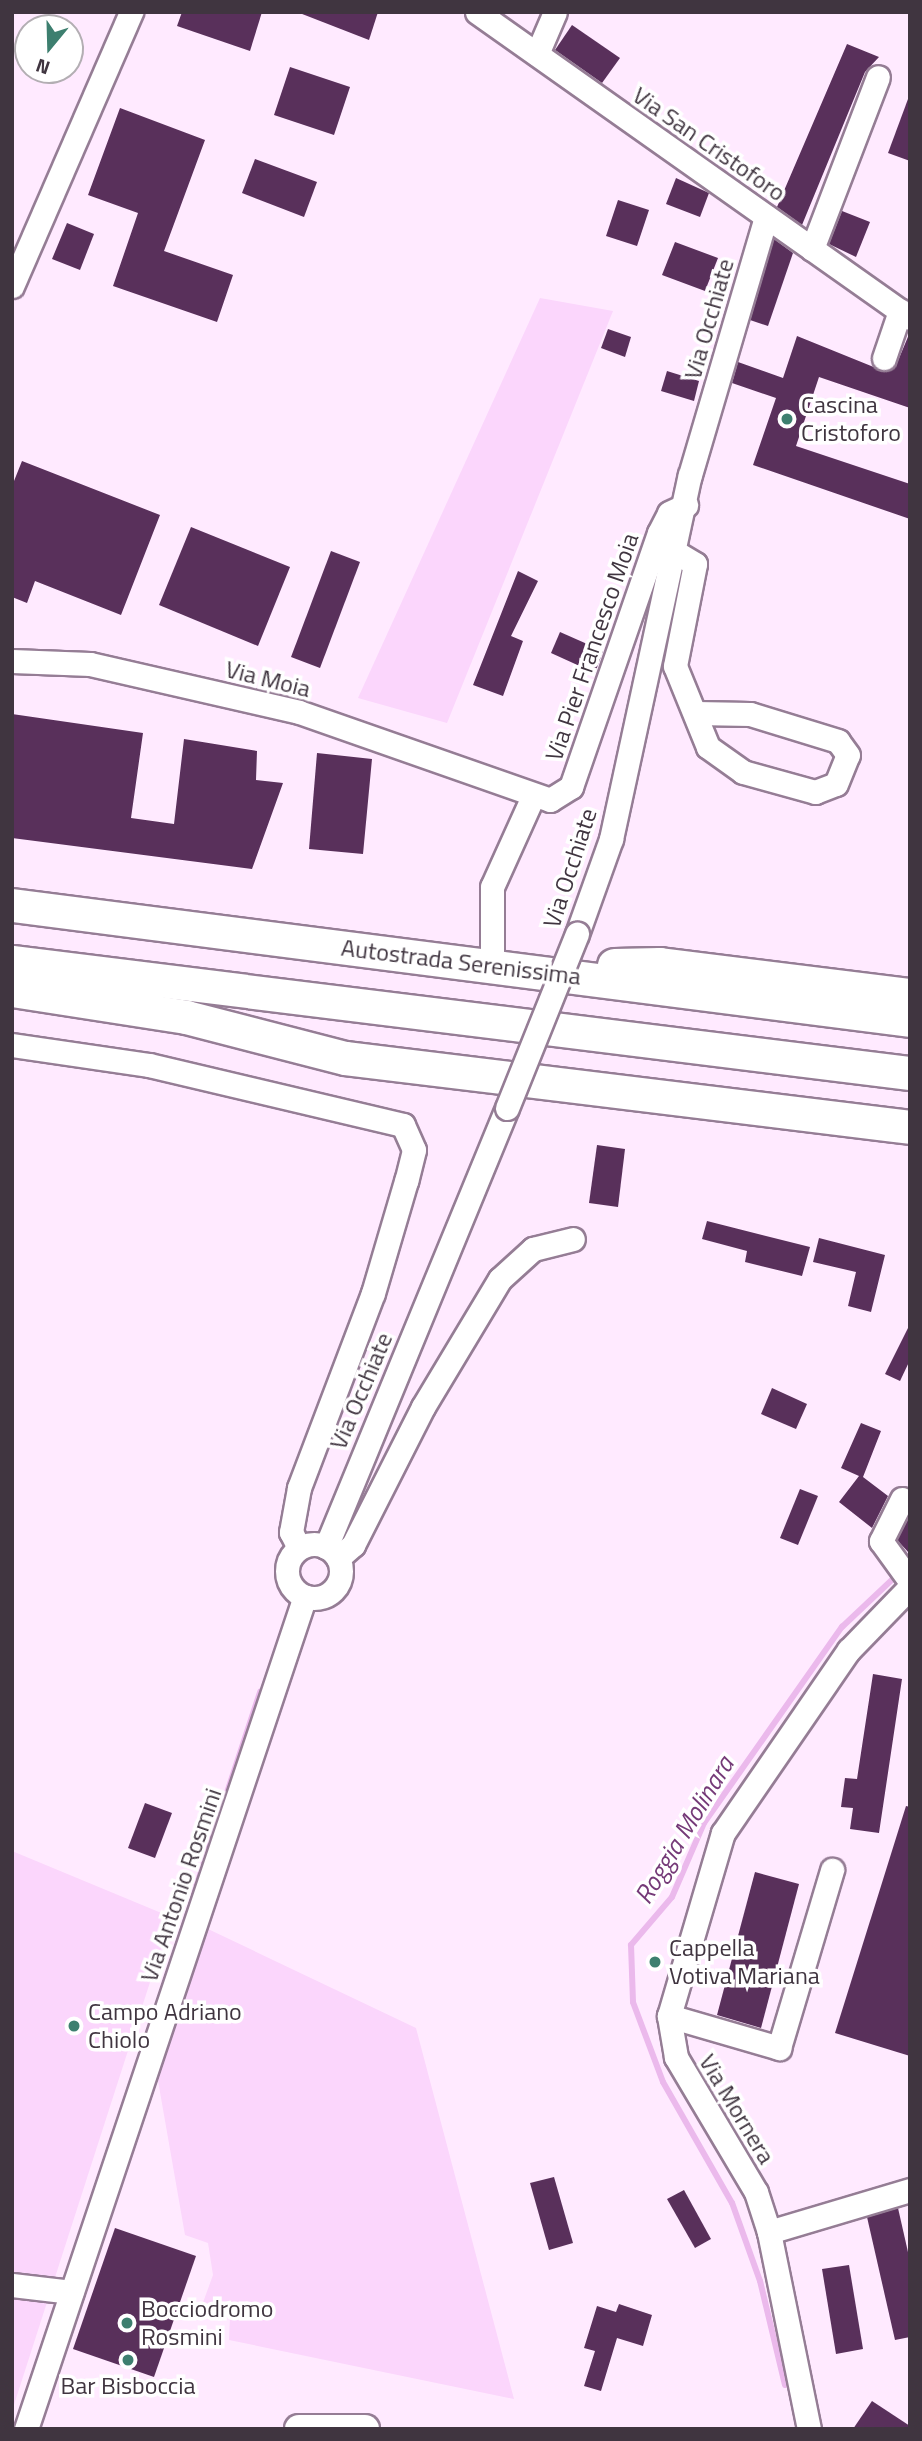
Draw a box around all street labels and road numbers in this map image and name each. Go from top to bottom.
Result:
street label: Via San Cristoforo [627,81,791,207]
street label: Via Occhiate [678,255,740,383]
street label: Via Pier Francesco Moia [539,529,645,765]
street label: Via Moia [223,655,313,703]
street label: Via Occhiate [537,805,603,931]
street label: Autostrada Serenissima [340,933,582,991]
street label: Via Occhiate [324,1328,398,1454]
street label: Via Antonio Rosmini [134,1784,228,1986]
street label: Via Mornera [693,2049,781,2169]

